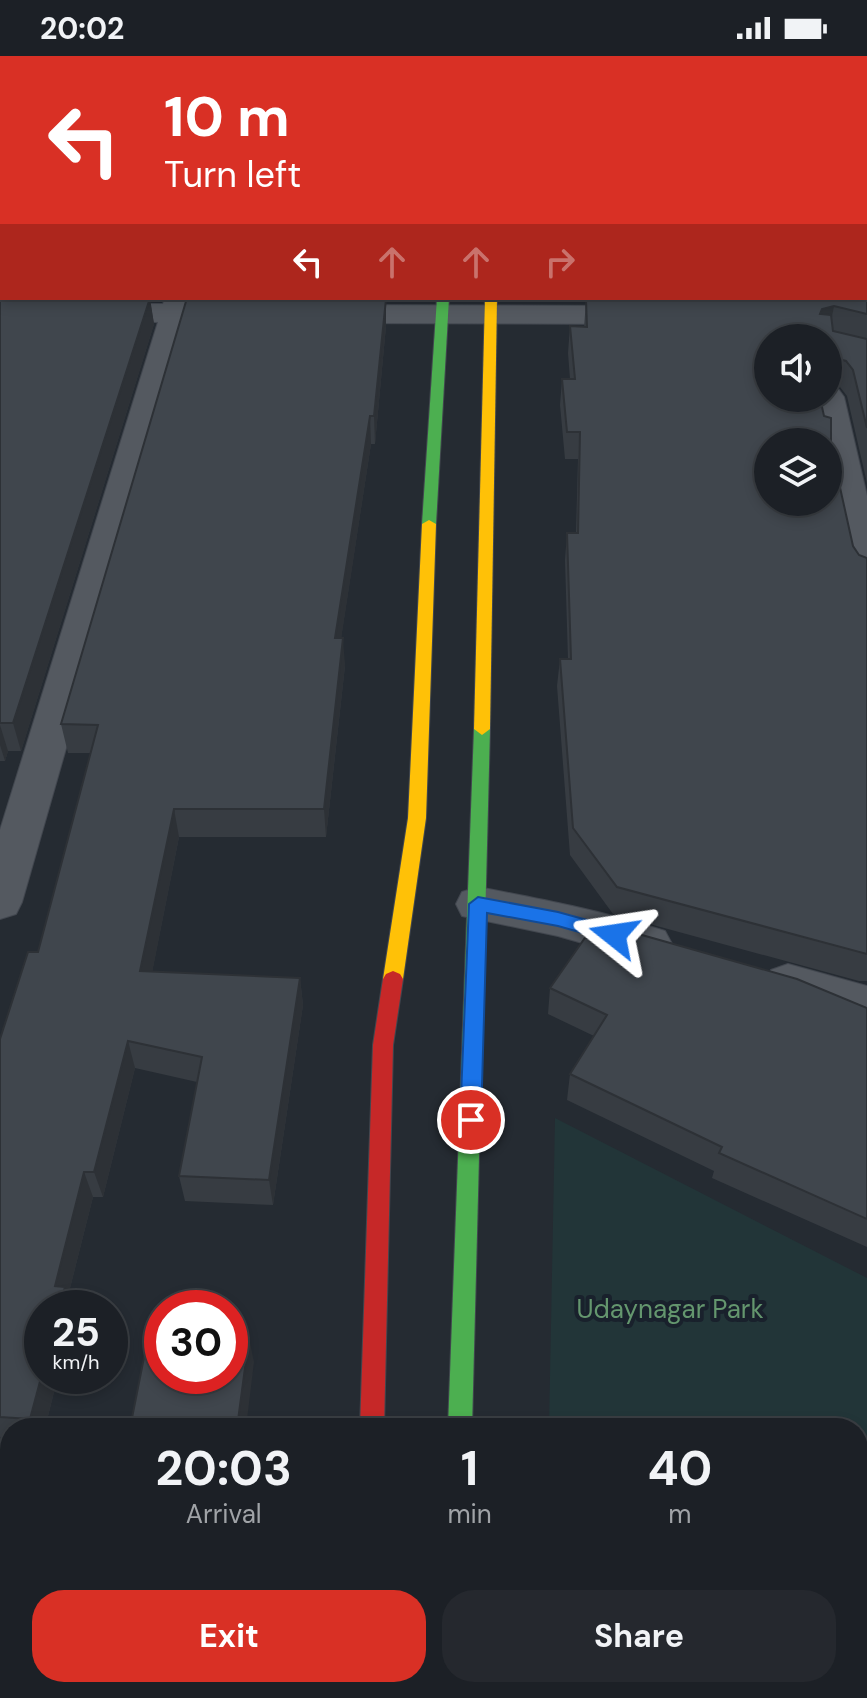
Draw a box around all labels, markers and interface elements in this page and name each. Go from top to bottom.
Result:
text: 20:02 [40,9,124,48]
text: 10 m [164,80,290,153]
icon: left [32,88,136,192]
text: Turn left [164,151,301,198]
icon: left [286,240,330,284]
icon: ahead [370,240,414,284]
icon: ahead [454,240,498,284]
icon: right [538,240,582,284]
map controls [754,324,842,516]
button: sound [754,324,842,412]
button: layers [754,428,842,516]
position arrow [572,893,656,977]
pin [437,1086,505,1154]
icon: arrive [449,1098,493,1142]
speed limit sign: 30 [144,1290,248,1394]
park label: Udaynagar Park [576,1292,764,1326]
text: 25 [52,1306,100,1358]
text: km/h [52,1349,100,1375]
text: 20:03 [156,1437,292,1500]
text: 1 [461,1437,478,1500]
text: 40 [647,1437,712,1500]
text: Arrival [186,1497,262,1531]
text: min [447,1497,492,1531]
text: m [668,1497,691,1531]
button: Exit [32,1590,426,1682]
button: Share [442,1590,836,1682]

